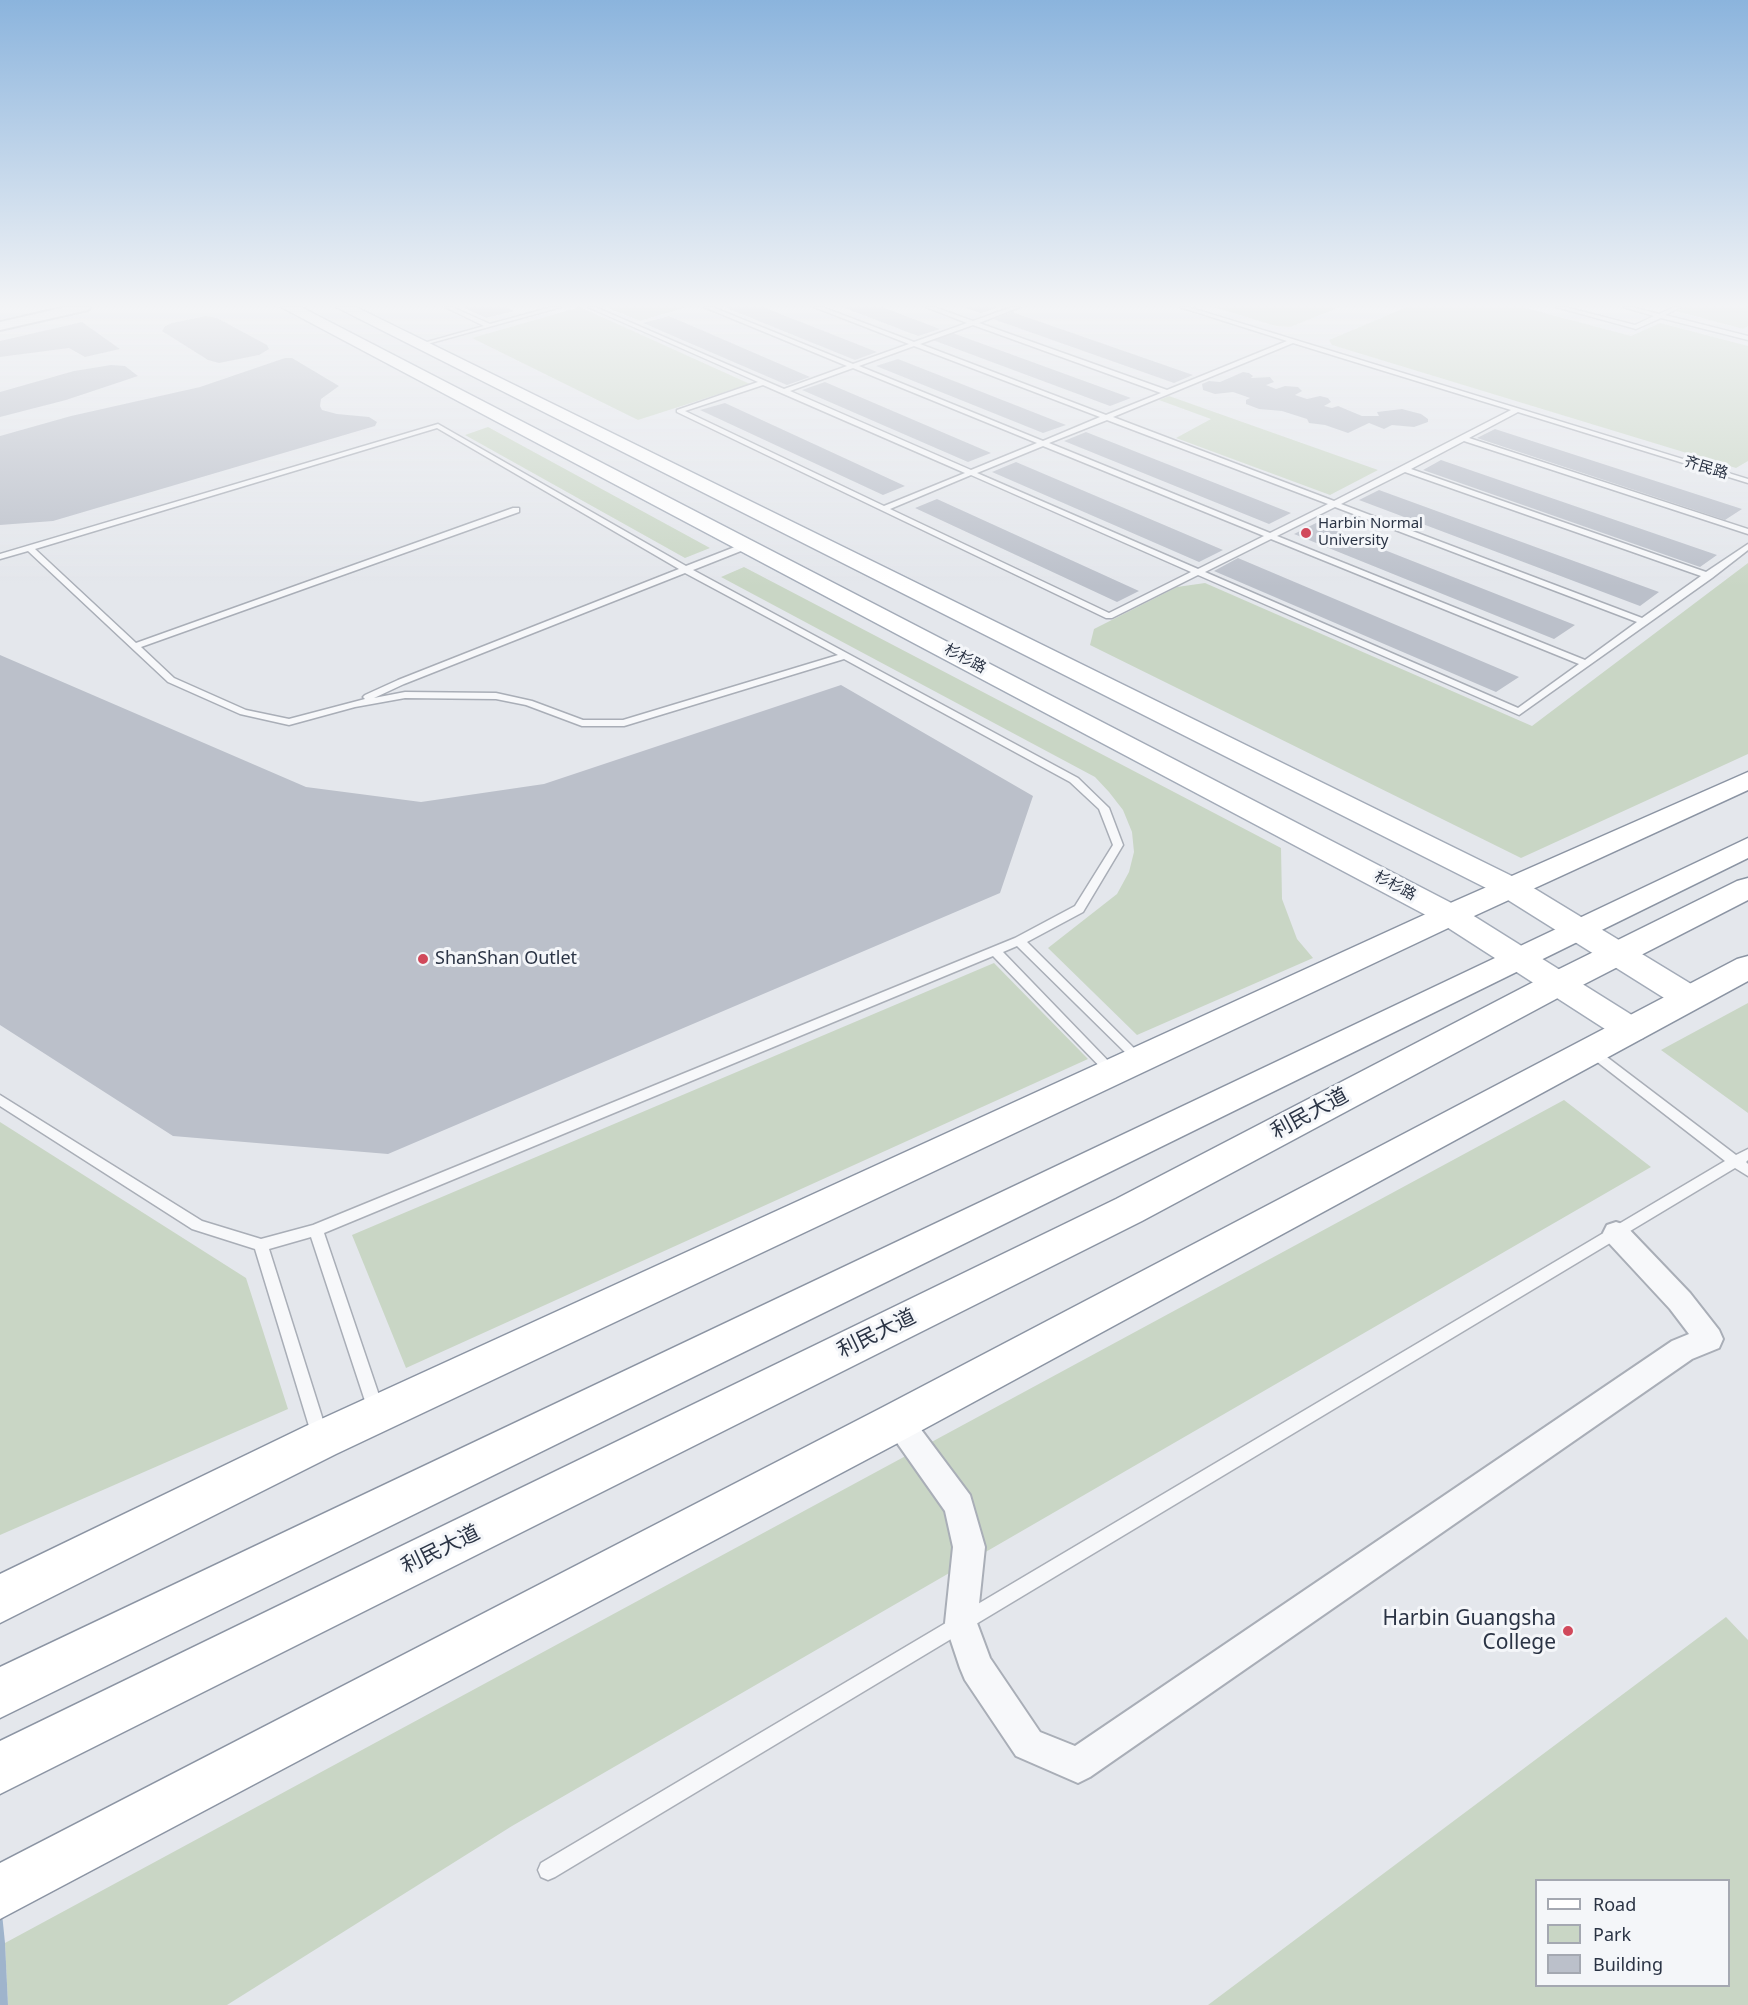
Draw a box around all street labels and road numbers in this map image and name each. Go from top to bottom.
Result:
street label: 齐民路 [1682,453,1730,483]
street label: 杉杉路 [941,640,989,678]
street label: 杉杉路 [1371,867,1419,905]
street label: 利民大道 [1267,1083,1353,1145]
street label: 利民大道 [834,1304,920,1364]
street label: 利民大道 [398,1520,484,1580]

